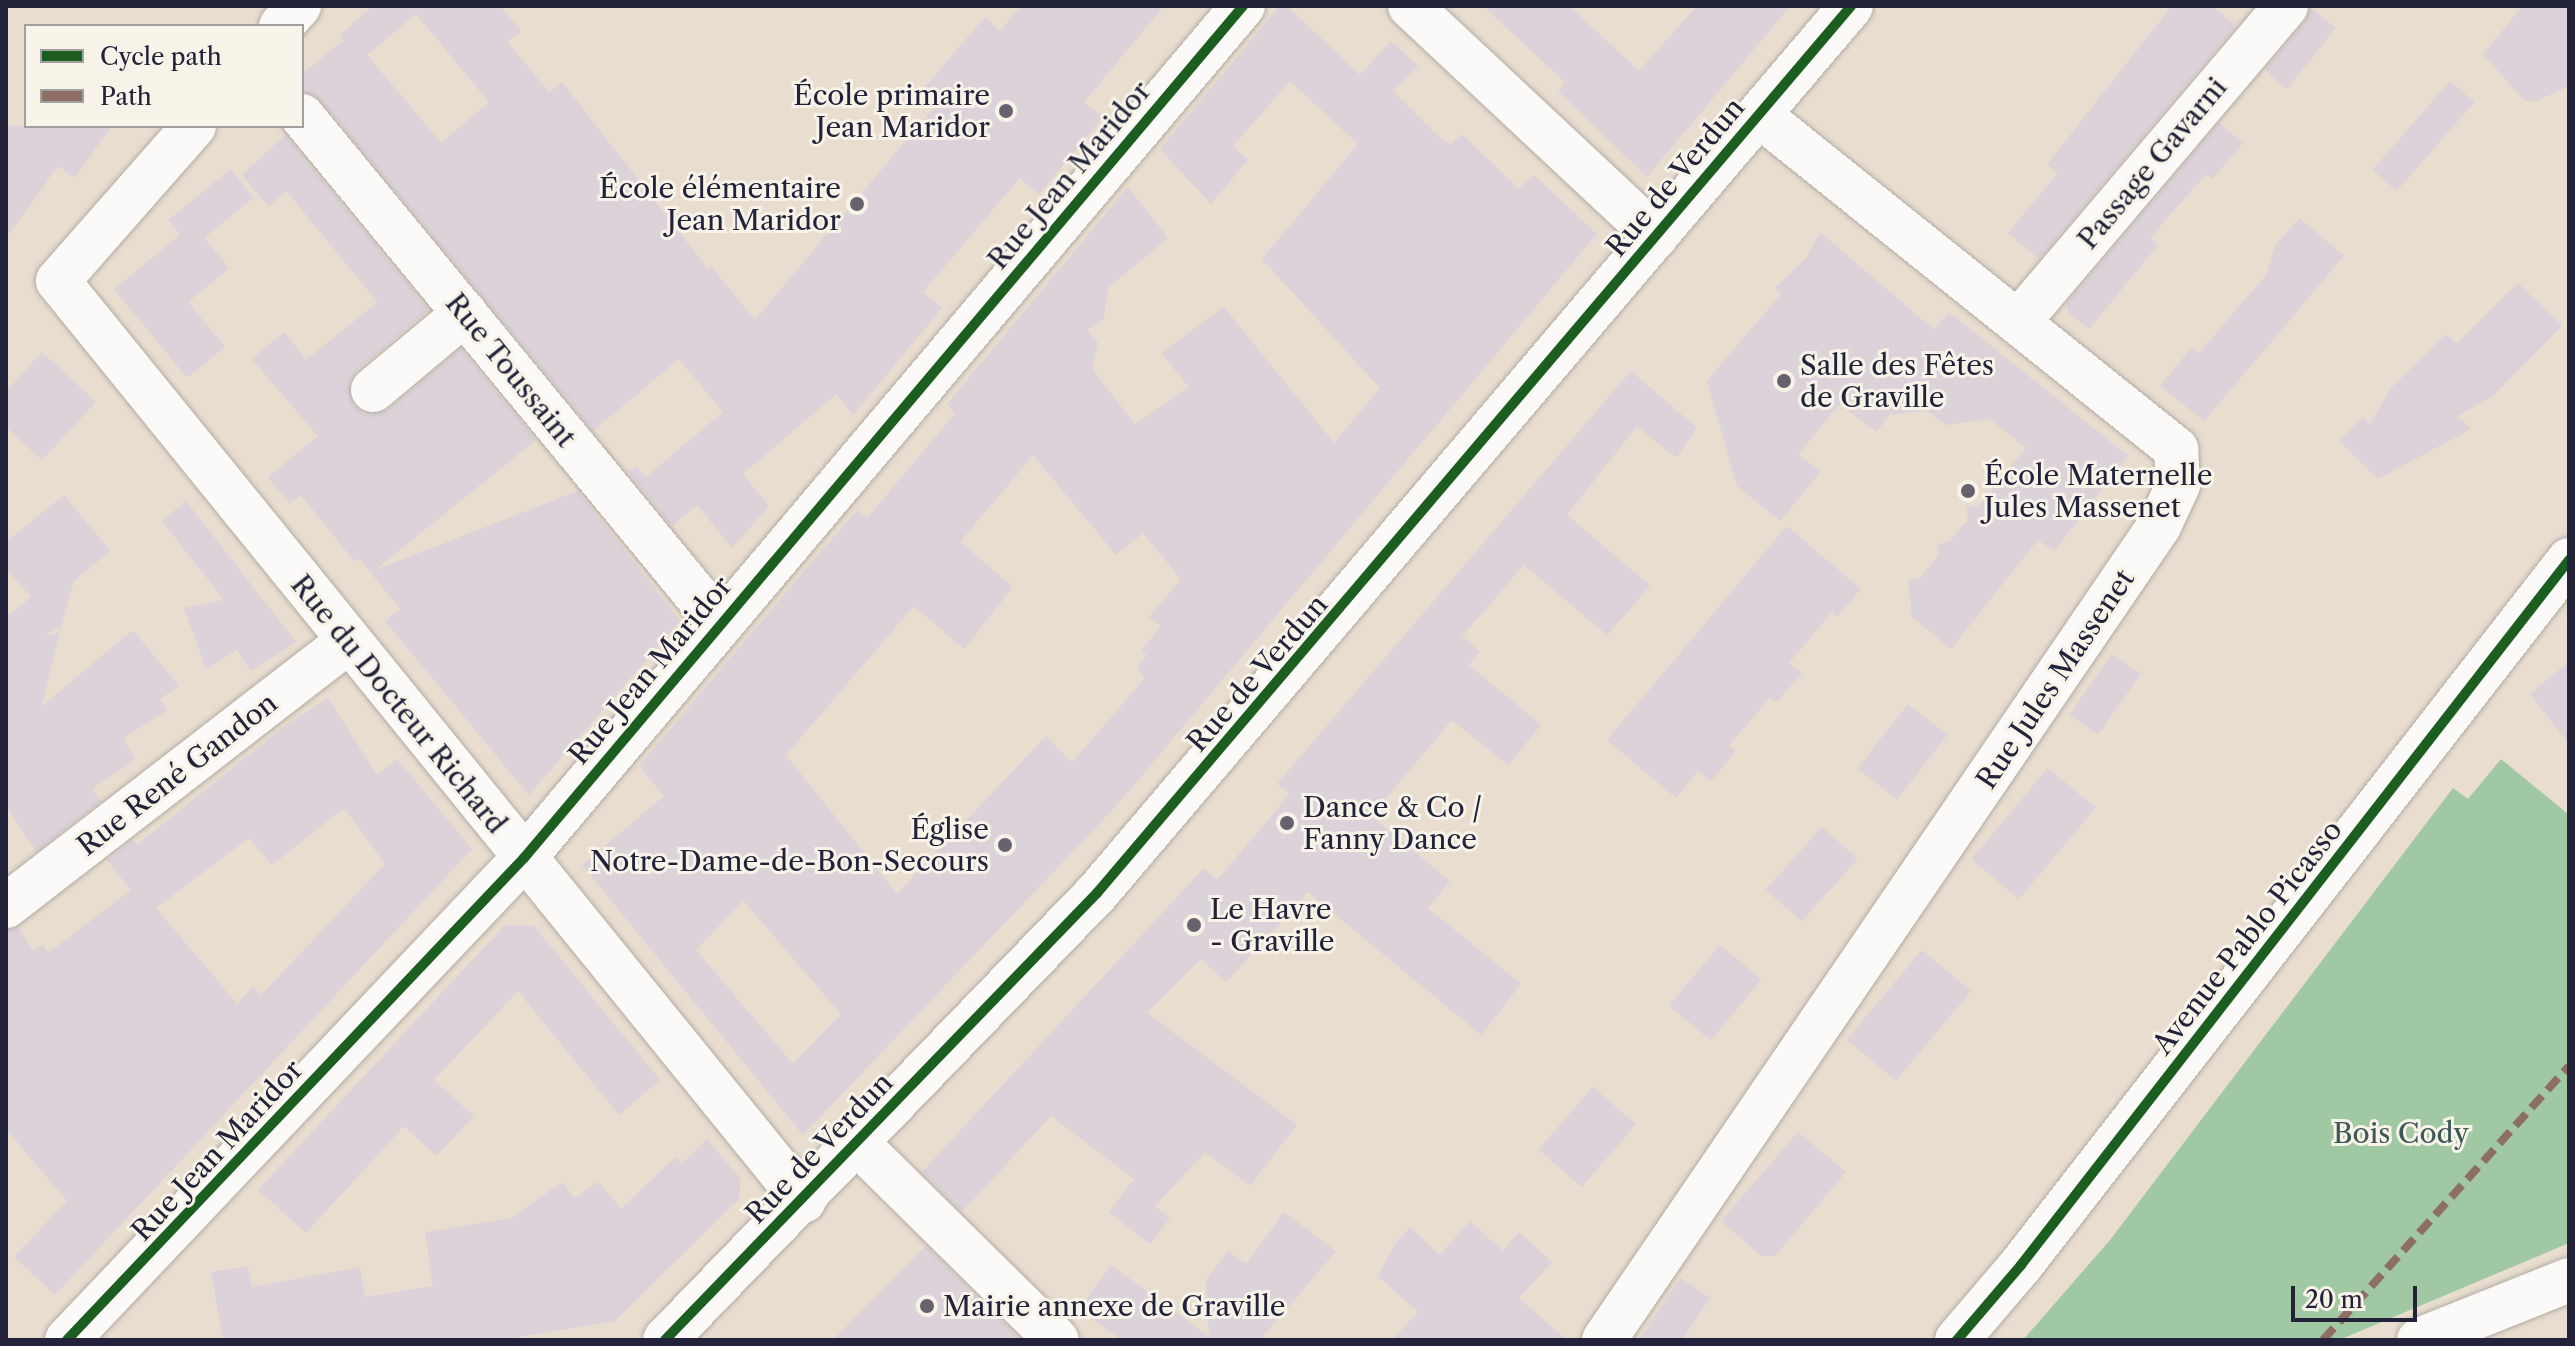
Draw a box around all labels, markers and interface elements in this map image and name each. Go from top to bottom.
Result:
legend [24,24,304,128]
text: Cycle path [100,42,222,71]
street label: Passage Gavarni [2071,70,2233,256]
street label: Rue Jean Maridor [981,74,1157,276]
place label: École primaire Jean Maridor [793,78,990,144]
text: Path [100,82,152,111]
street label: Rue de Verdun [1599,90,1751,264]
marker: École primaire Jean Maridor [997,102,1015,120]
place label: École élémentaire Jean Maridor [599,171,841,237]
marker: École élémentaire Jean Maridor [848,195,866,213]
street label: Rue Toussaint [439,286,583,454]
place label: Salle des Fêtes de Graville [1800,348,1994,414]
marker: Salle des Fêtes de Graville [1775,372,1793,390]
place label: École Maternelle Jules Massenet [1984,458,2212,524]
marker: École Maternelle Jules Massenet [1959,482,1977,500]
street label: Rue Jules Massenet [1969,563,2141,795]
street label: Rue du Docteur Richard [284,568,514,840]
street label: Rue Jean Maridor [562,569,738,771]
street label: Rue de Verdun [1179,587,1335,759]
street label: Rue René Gandon [70,686,284,862]
place label: Dance & Co / Fanny Dance [1303,790,1482,856]
place label: Église Notre-Dame-de-Bon-Secours [590,812,989,878]
street label: Avenue Pablo Picasso [2145,813,2349,1061]
marker: Dance & Co / Fanny Dance [1278,814,1296,832]
marker: Église Notre-Dame-de-Bon-Secours [996,836,1014,854]
place label: Le Havre - Graville [1210,892,1334,958]
marker: Le Havre - Graville [1185,916,1203,934]
street label: Rue Jean Maridor [125,1053,309,1247]
street label: Rue de Verdun [738,1065,900,1231]
park label: Bois Cody [2333,1116,2469,1150]
scale bar [2295,1270,2421,1320]
text: 20 m [2305,1285,2363,1314]
place label: Mairie annexe de Graville [943,1289,1285,1323]
marker: Mairie annexe de Graville [918,1297,936,1315]

